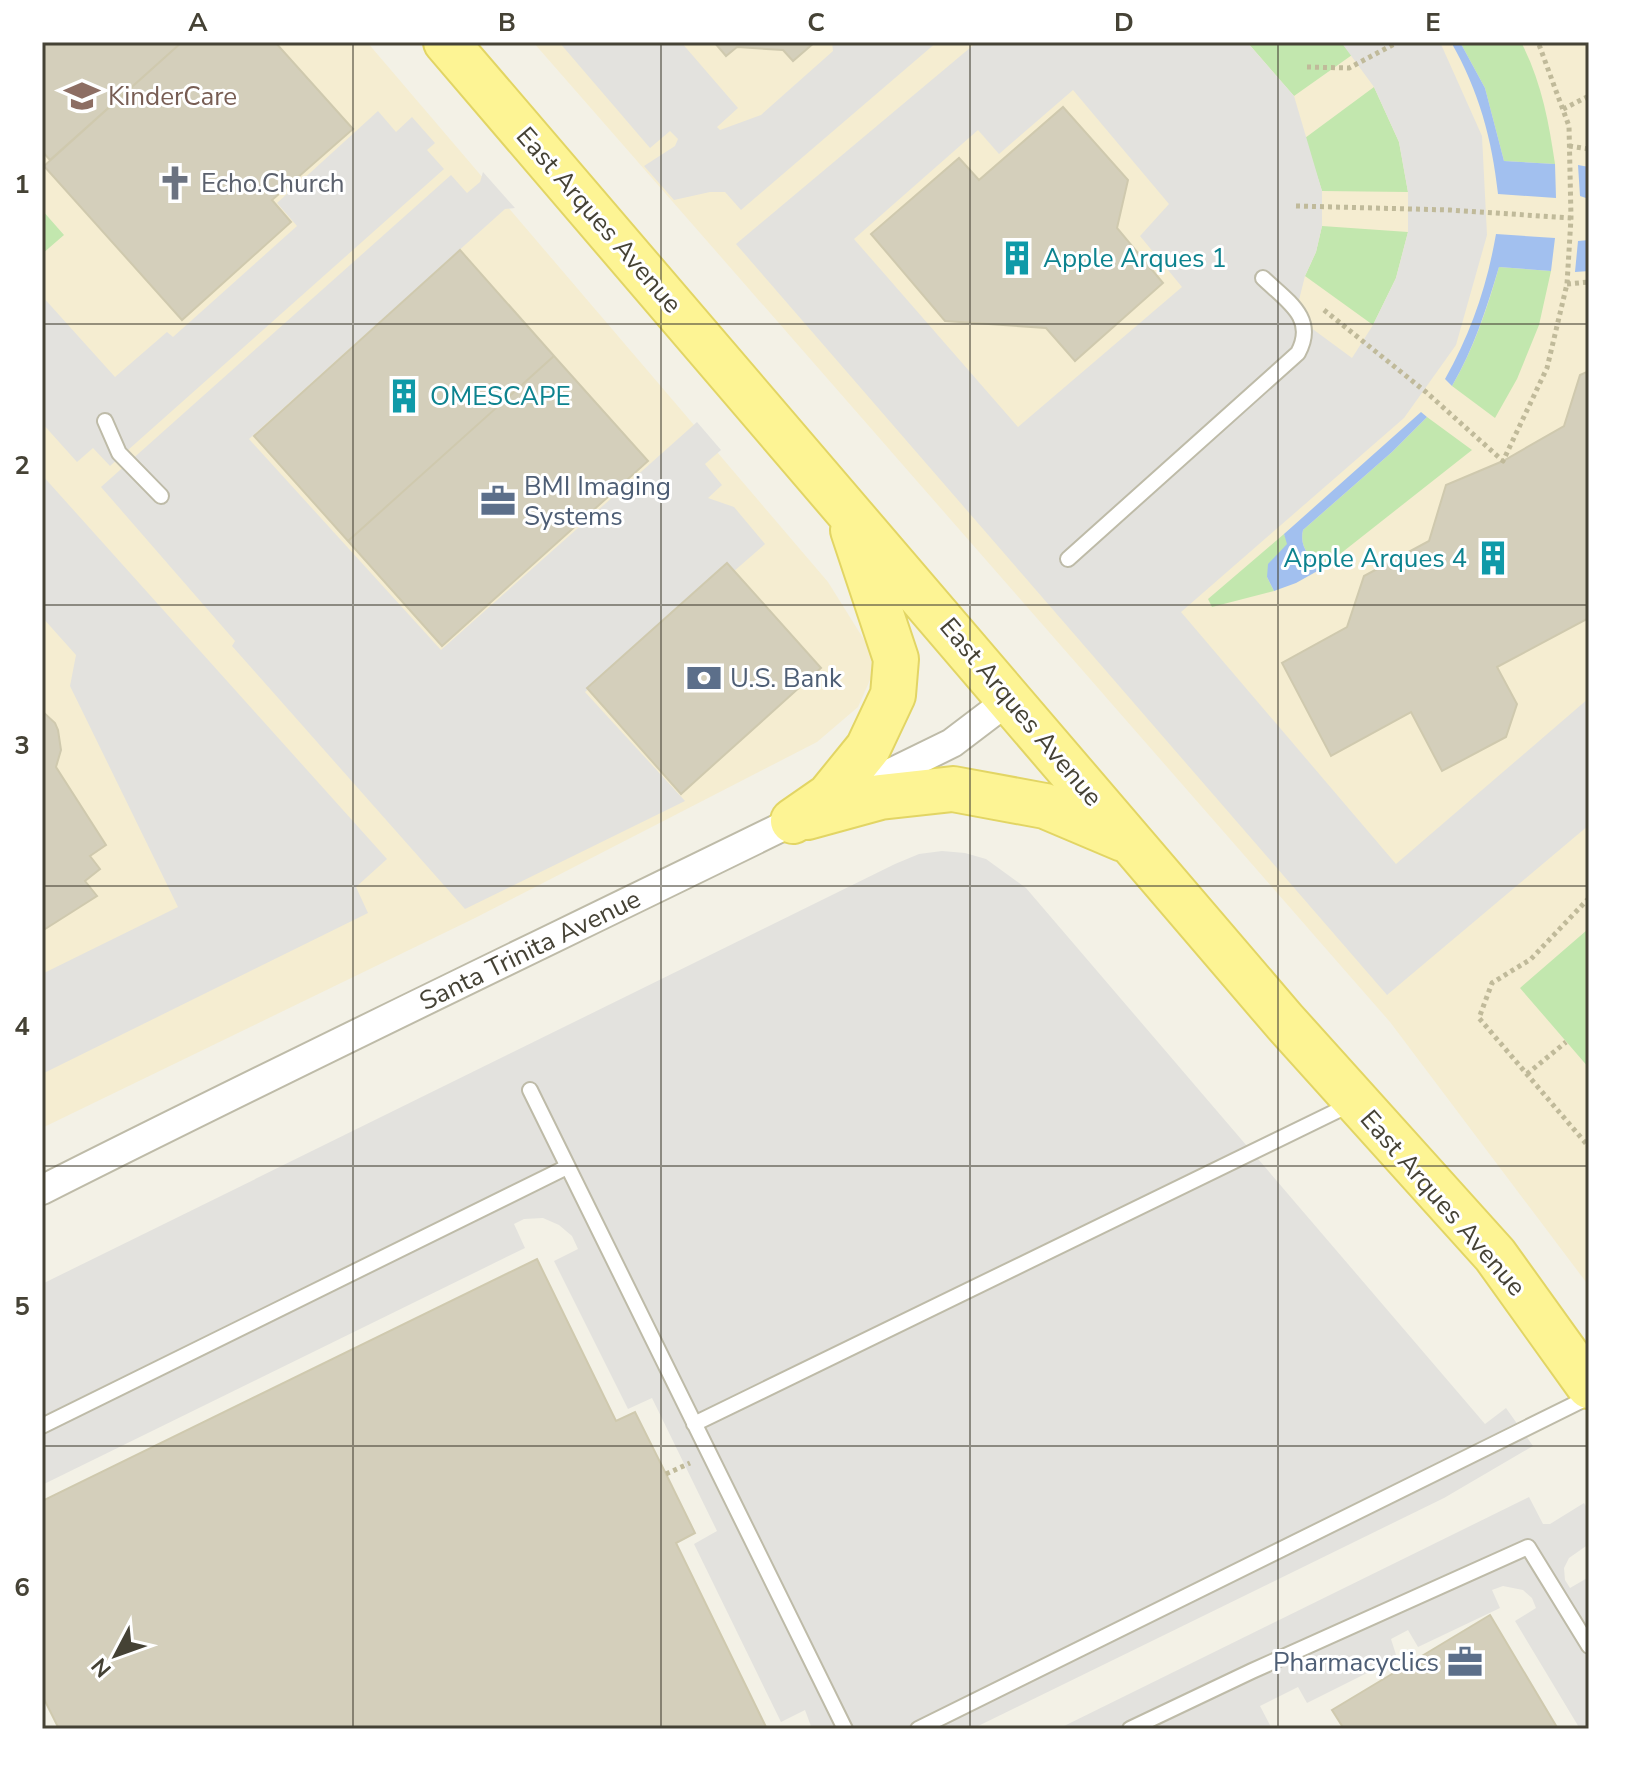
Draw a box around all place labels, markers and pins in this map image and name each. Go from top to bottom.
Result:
school or university icon: KinderCare [63,77,101,115]
place label: KinderCare [108,79,237,114]
church icon: Echo.Church [156,164,194,202]
place label: Echo.Church [201,166,345,201]
building icon: Apple Arques 1 [998,239,1036,277]
place label: Apple Arques 1 [1043,241,1227,276]
building icon: OMESCAPE [385,377,423,415]
place label: OMESCAPE [430,379,571,414]
place label: BMI Imaging Systems [524,469,671,534]
office icon: BMI Imaging Systems [479,482,517,520]
building icon: Apple Arques 4 [1474,539,1512,577]
place label: Apple Arques 4 [1283,541,1467,576]
bank icon: U.S. Bank [685,659,723,697]
place label: U.S. Bank [730,661,843,696]
office icon: Pharmacyclics [1446,1643,1484,1681]
place label: Pharmacyclics [1273,1645,1439,1680]

